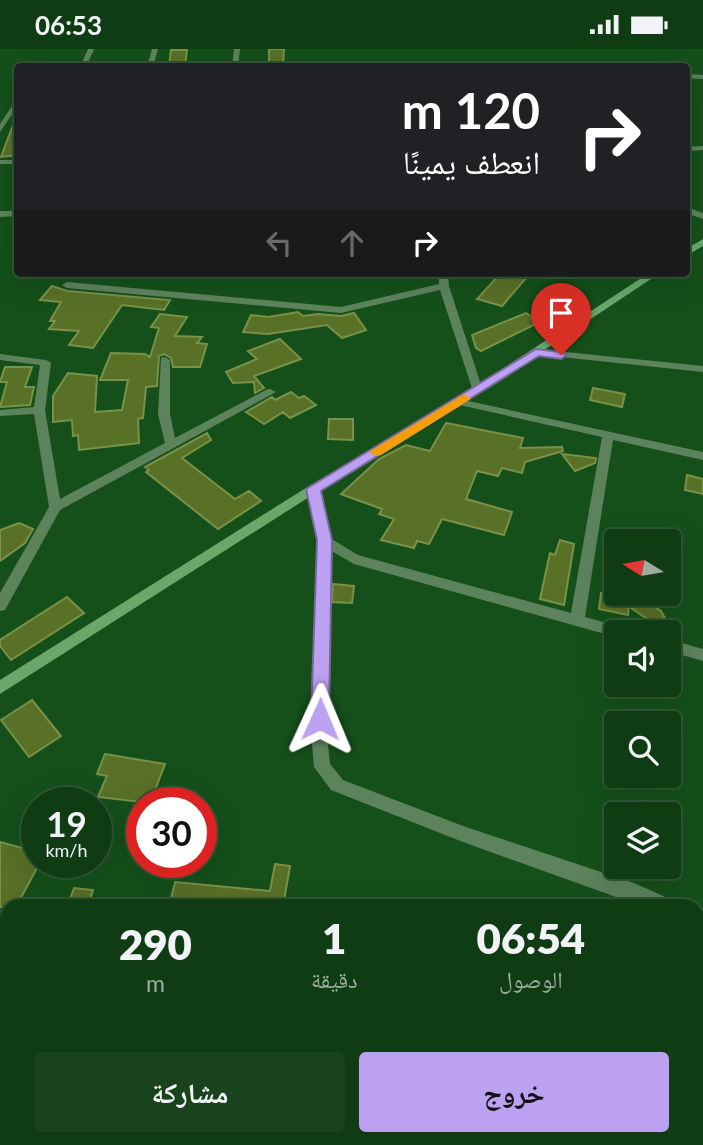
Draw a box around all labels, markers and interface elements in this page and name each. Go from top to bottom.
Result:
text: 06:53 [35,9,102,41]
text: 120 m [402,81,540,139]
icon: right [564,91,655,182]
text: انعطف يمينًا [403,142,540,181]
icon: left [260,224,298,262]
icon: ahead [333,224,371,262]
icon: right [406,224,444,262]
pin [531,283,591,355]
icon: arrive [542,294,580,332]
north arrow [604,529,681,605]
map controls [604,529,681,879]
button: sound [604,620,681,697]
position arrow [283,682,357,756]
button: search [604,711,681,788]
speed limit sign: 30 [126,787,217,878]
text: 19 [46,802,87,844]
button: layers [604,802,681,879]
text: km/h [45,839,88,861]
text: 1 [322,913,346,963]
text: 06:54 [477,913,585,963]
text: 290 [119,919,192,969]
text: دقيقة [311,965,358,993]
text: الوصول [499,965,563,993]
text: m [146,969,165,997]
button: مشاركة [35,1052,345,1132]
button: خروج [359,1052,669,1132]

